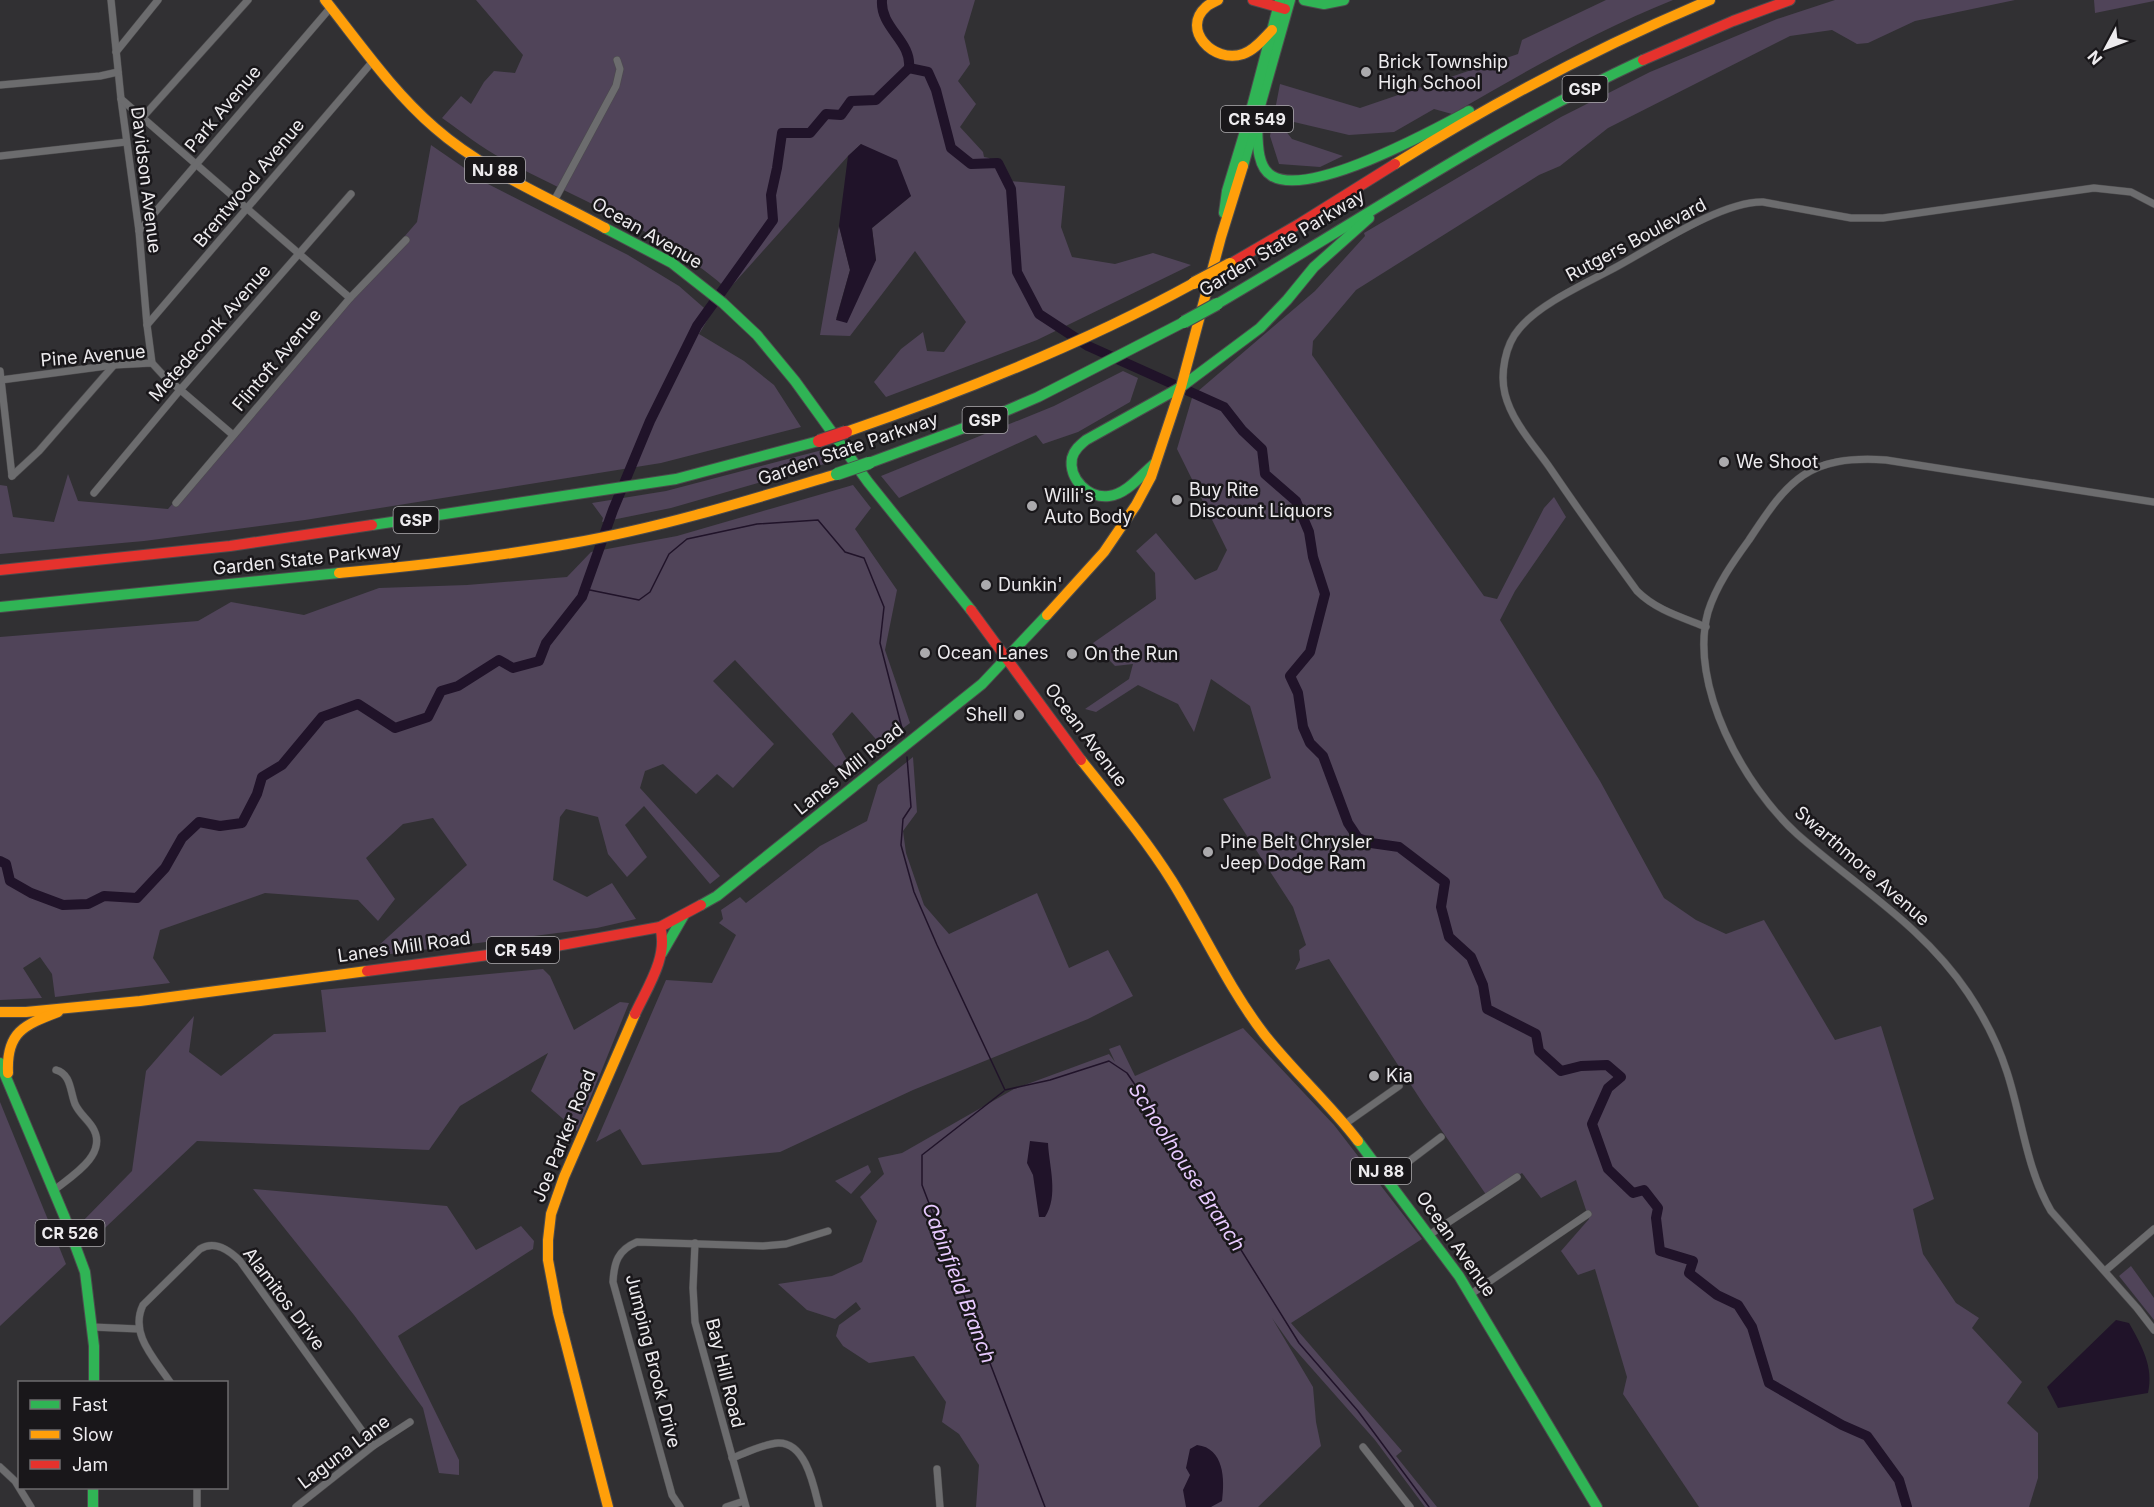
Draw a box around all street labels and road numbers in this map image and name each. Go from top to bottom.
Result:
street label: Park Avenue [180,61,265,156]
road number: GSP [1562,76,1608,102]
street label: Davidson Avenue [127,105,166,254]
road number: CR 549 [1221,106,1293,132]
street label: Brentwood Avenue [189,114,308,251]
road number: NJ 88 [465,157,525,183]
street label: Garden State Parkway [1195,185,1368,300]
street label: Ocean Avenue [588,193,706,273]
street label: Rutgers Boulevard [1562,194,1710,285]
street label: Metedeconk Avenue [145,260,275,405]
street label: Flintoft Avenue [228,304,325,415]
street label: Pine Avenue [40,340,146,371]
road number: GSP [962,407,1008,433]
street label: Garden State Parkway [755,408,941,489]
road number: GSP [394,507,438,533]
street label: Garden State Parkway [212,538,402,579]
street label: Ocean Avenue [1041,679,1132,790]
street label: Lanes Mill Road [790,718,907,819]
street label: Swarthmore Avenue [1791,801,1934,930]
street label: Lanes Mill Road [336,927,472,966]
road number: CR 549 [487,937,559,963]
street label: Joe Parker Road [527,1067,600,1205]
road number: NJ 88 [1351,1158,1411,1184]
street label: Ocean Avenue [1412,1187,1501,1300]
road number: CR 526 [36,1220,104,1246]
street label: Alamitos Drive [239,1243,330,1354]
street label: Jumping Brook Drive [622,1272,685,1450]
street label: Bay Hill Road [702,1316,749,1430]
street label: Laguna Lane [294,1410,394,1493]

